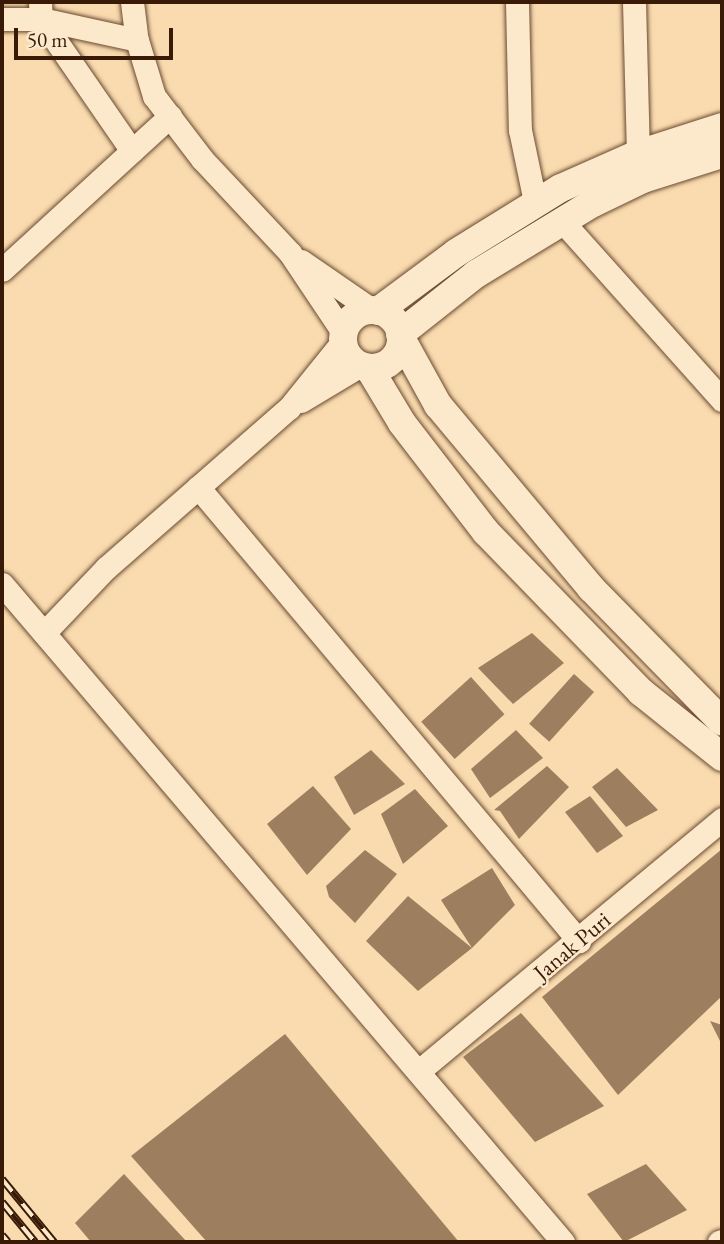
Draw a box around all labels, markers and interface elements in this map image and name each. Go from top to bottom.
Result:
scale bar [18,14,177,58]
text: 50 m [27,26,68,53]
street label: Janak Puri [528,906,616,986]

